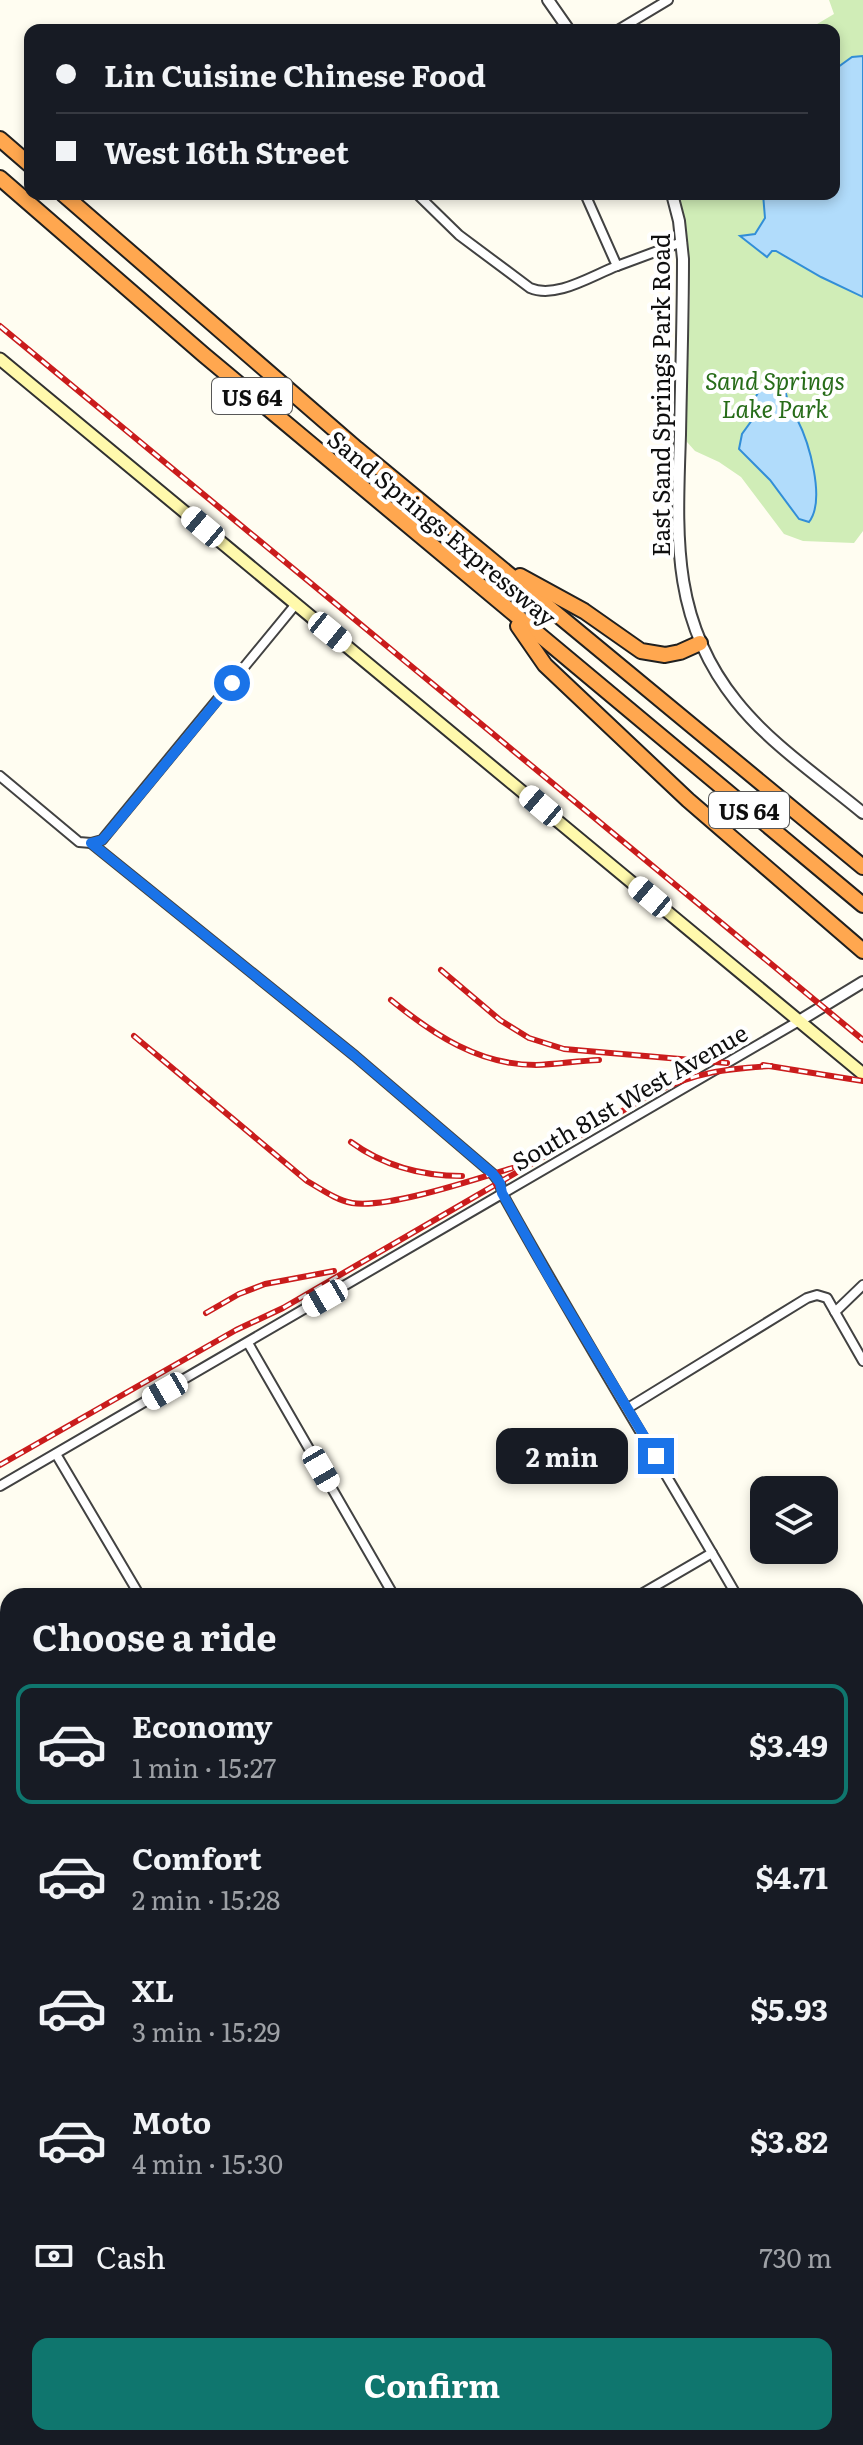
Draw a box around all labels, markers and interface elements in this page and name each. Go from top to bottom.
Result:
text: Lin Cuisine Chinese Food [104,52,486,96]
text: West 16th Street [104,129,349,173]
street label: East Sand Springs Park Road [642,233,677,557]
park label: Sand Springs Lake Park [705,362,845,425]
road number: US 64 [212,378,292,414]
street label: Sand Springs Expressway [321,421,565,633]
car [177,502,229,552]
car [304,608,356,656]
route start [214,665,250,701]
car [515,781,567,831]
road number: US 64 [709,792,789,828]
car [624,872,676,922]
street label: South 81st West Avenue [505,1014,753,1178]
car [298,1276,352,1320]
car [138,1369,192,1413]
callout: 2 min [496,1428,628,1484]
text: 2 min [526,1436,598,1475]
route end [638,1438,674,1474]
car [299,1442,343,1496]
map controls [750,1476,838,1564]
button: layers [750,1476,838,1564]
text: Choose a ride [32,1609,277,1662]
text: Economy [132,1703,272,1747]
icon: car [36,1708,108,1780]
text: $3.49 [749,1722,828,1766]
text: 1 min · 15:27 [132,1747,276,1786]
text: Comfort [132,1835,262,1879]
icon: car [36,1840,108,1912]
text: $4.71 [755,1854,828,1898]
text: 2 min · 15:28 [132,1879,280,1918]
text: XL [132,1967,174,2011]
icon: car [36,1972,108,2044]
text: $5.93 [750,1986,828,2030]
text: 3 min · 15:29 [132,2011,280,2050]
text: Moto [132,2099,211,2143]
icon: car [36,2104,108,2176]
text: $3.82 [750,2118,828,2162]
text: 4 min · 15:30 [132,2143,283,2182]
icon: cash [32,2234,76,2278]
text: Cash [96,2234,166,2278]
text: 730 m [760,2237,832,2276]
button: Confirm [32,2338,832,2430]

